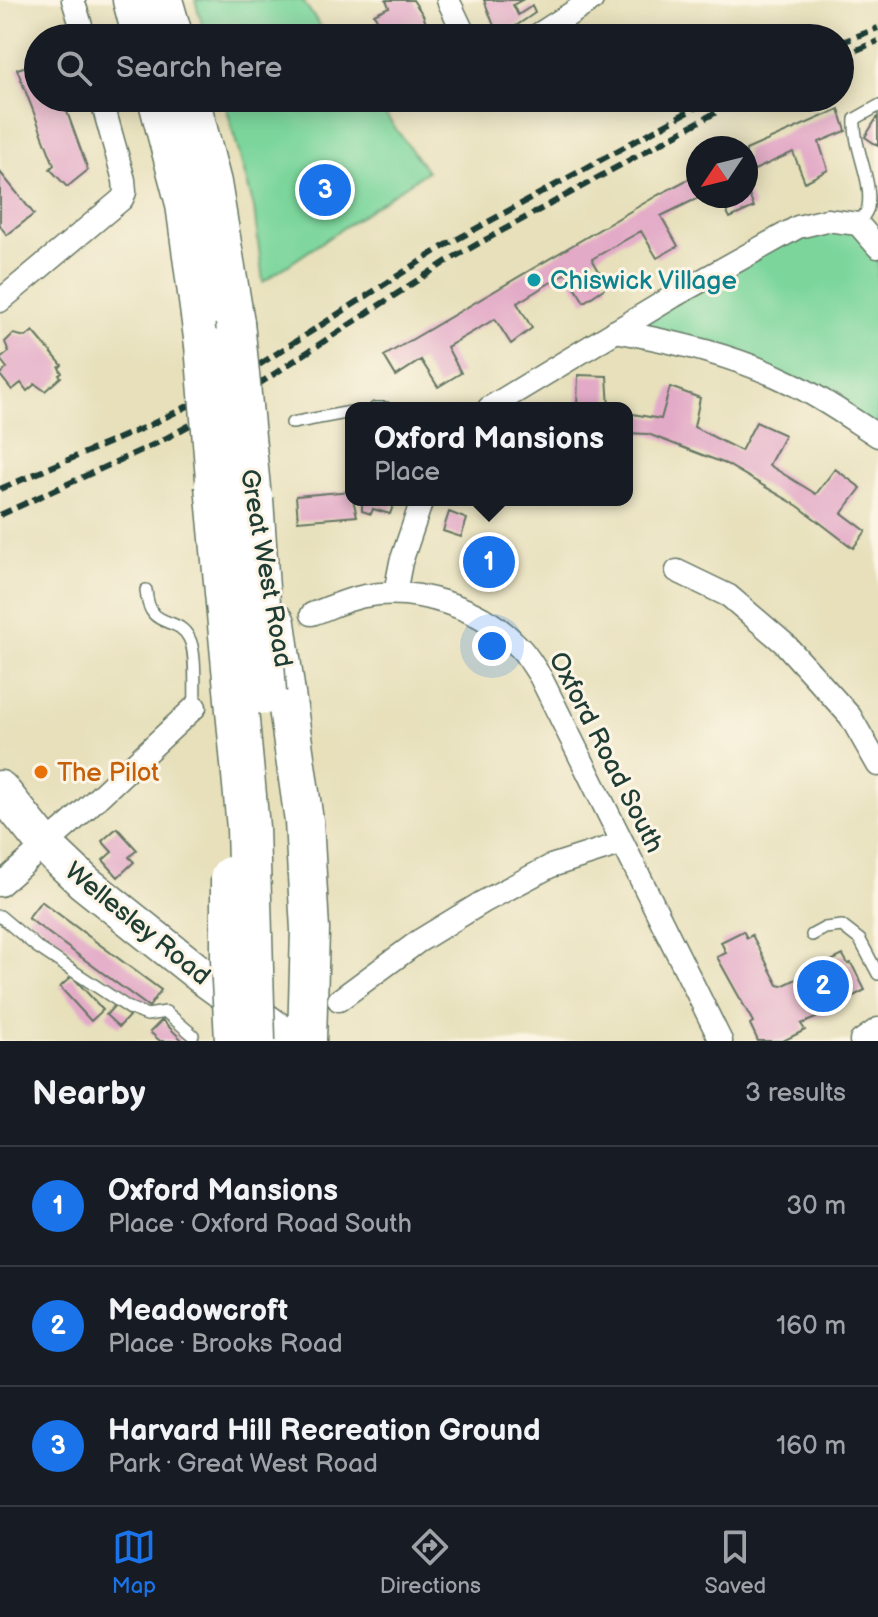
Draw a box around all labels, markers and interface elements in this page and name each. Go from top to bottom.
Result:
search box [24,24,854,112]
icon: search [52,46,96,90]
text: Search here [116,50,282,86]
north arrow [686,136,758,208]
pin: 3 [299,160,351,220]
place label: Chiswick Village [550,266,737,297]
marker: Chiswick Village [525,271,543,289]
popup [345,402,633,506]
text: Oxford Mansions [374,421,604,457]
text: Place [374,457,440,488]
street label: Great West Road [233,467,298,670]
pin: 1 [463,532,515,592]
your location [472,626,512,666]
street label: Oxford Road South [542,647,670,858]
place label: The Pilot [57,758,159,789]
marker: The Pilot [32,763,50,781]
street label: Wellesley Road [58,856,216,992]
pin: 2 [797,956,849,1016]
text: Nearby [32,1073,146,1114]
text: 3 results [745,1078,846,1109]
text: Oxford Mansions [108,1173,338,1209]
text: 1 [53,1191,63,1222]
text: 30 m [786,1191,846,1222]
text: Place · Oxford Road South [108,1209,412,1240]
text: Meadowcroft [108,1293,288,1329]
text: 2 [50,1311,66,1342]
text: 160 m [776,1311,846,1342]
text: Place · Brooks Road [108,1329,343,1360]
text: Harvard Hill Recreation Ground [108,1413,541,1449]
text: 3 [50,1431,66,1462]
text: 160 m [776,1431,846,1462]
text: Park · Great West Road [108,1449,378,1480]
tab: Map [112,1525,156,1600]
tab: Directions [380,1525,481,1600]
tab: Saved [704,1525,766,1600]

